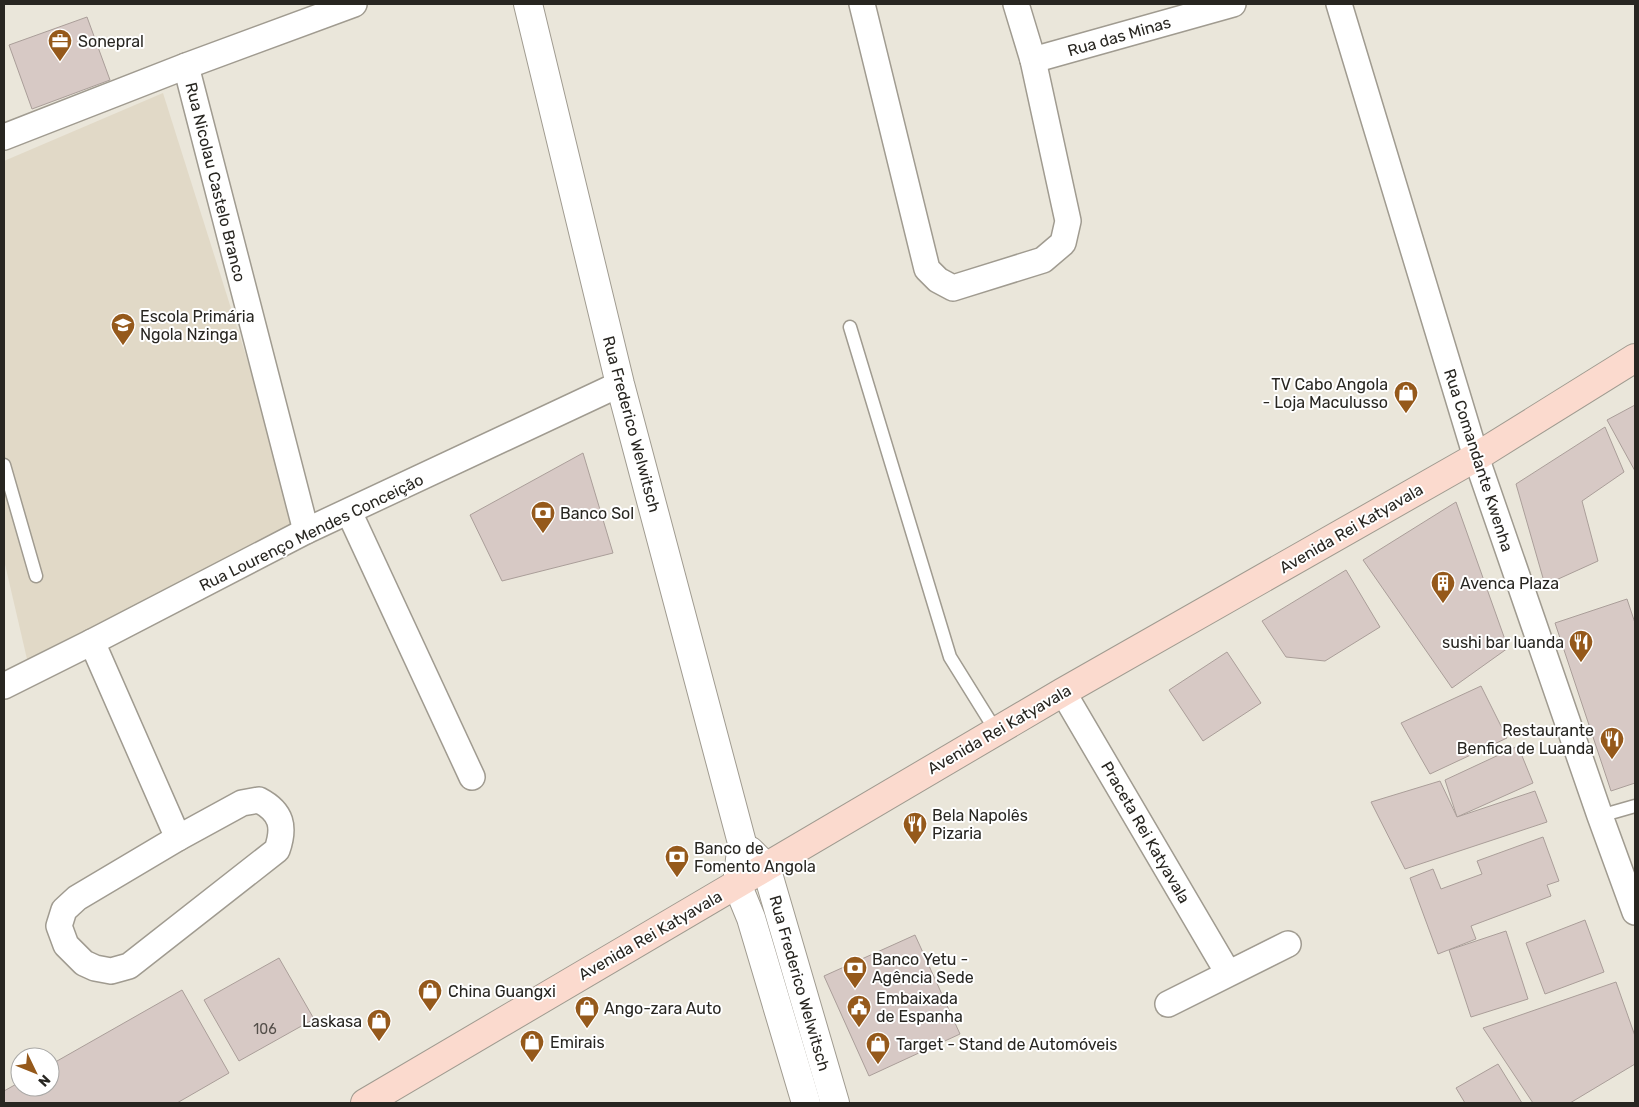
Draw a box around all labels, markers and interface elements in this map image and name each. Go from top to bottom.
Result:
street label: Rua das Minas [1065,13,1173,60]
office icon: Sonepral [47,28,73,62]
place label: Sonepral [78,32,144,51]
street label: Rua Nicolau Castelo Branco [181,80,250,284]
place label: Escola Primária Ngola Nzinga [140,307,255,344]
school or university icon: Escola Primária Ngola Nzinga [110,312,136,346]
street label: Rua Frederico Welwitsch [599,334,664,514]
street label: Rua Comandante Kwenha [1440,366,1517,554]
place label: TV Cabo Angola - Loja Maculusso [1262,375,1388,412]
shop icon: TV Cabo Angola - Loja Maculusso [1393,380,1419,414]
street label: Rua Lourenço Mendes Conceição [196,470,426,595]
street label: Avenida Rei Katyavala [1276,480,1426,577]
bank icon: Banco Sol [530,500,556,534]
place label: Banco Sol [560,504,634,523]
building icon: Avenca Plaza [1430,570,1456,604]
place label: Avenca Plaza [1460,574,1559,593]
restaurant icon: sushi bar luanda [1568,629,1594,663]
place label: sushi bar luanda [1442,633,1564,652]
street label: Avenida Rei Katyavala [924,681,1074,778]
place label: Restaurante Benfica de Luanda [1457,721,1594,758]
restaurant icon: Restaurante Benfica de Luanda [1599,726,1625,760]
street label: Praceta Rei Katyavala [1097,758,1194,907]
place label: Bela Napolês Pizaria [932,806,1028,843]
restaurant icon: Bela Napolês Pizaria [902,811,928,845]
place label: Banco de Fomento Angola [694,839,816,876]
bank icon: Banco de Fomento Angola [664,844,690,878]
street label: Avenida Rei Katyavala [575,887,725,984]
street label: Rua Frederico Welwitsch [765,893,834,1073]
place label: Banco Yetu - Agência Sede [872,950,974,987]
bank icon: Banco Yetu - Agência Sede [842,955,868,989]
shop icon: China Guangxi [417,978,443,1012]
place label: China Guangxi [448,982,556,1001]
place label: Embaixada de Espanha [876,989,963,1026]
public building icon: Embaixada de Espanha [846,994,872,1028]
shop icon: Ango-zara Auto [574,995,600,1029]
place label: Ango-zara Auto [604,999,721,1018]
shop icon: Laskasa [366,1008,392,1042]
place label: Laskasa [302,1012,362,1031]
house number: 106 [253,1021,277,1038]
shop icon: Emirais [519,1029,545,1063]
shop icon: Target - Stand de Automóveis [865,1031,891,1065]
place label: Emirais [550,1033,605,1052]
place label: Target - Stand de Automóveis [896,1035,1117,1054]
north arrow [10,1047,60,1097]
text: N [34,1071,54,1090]

